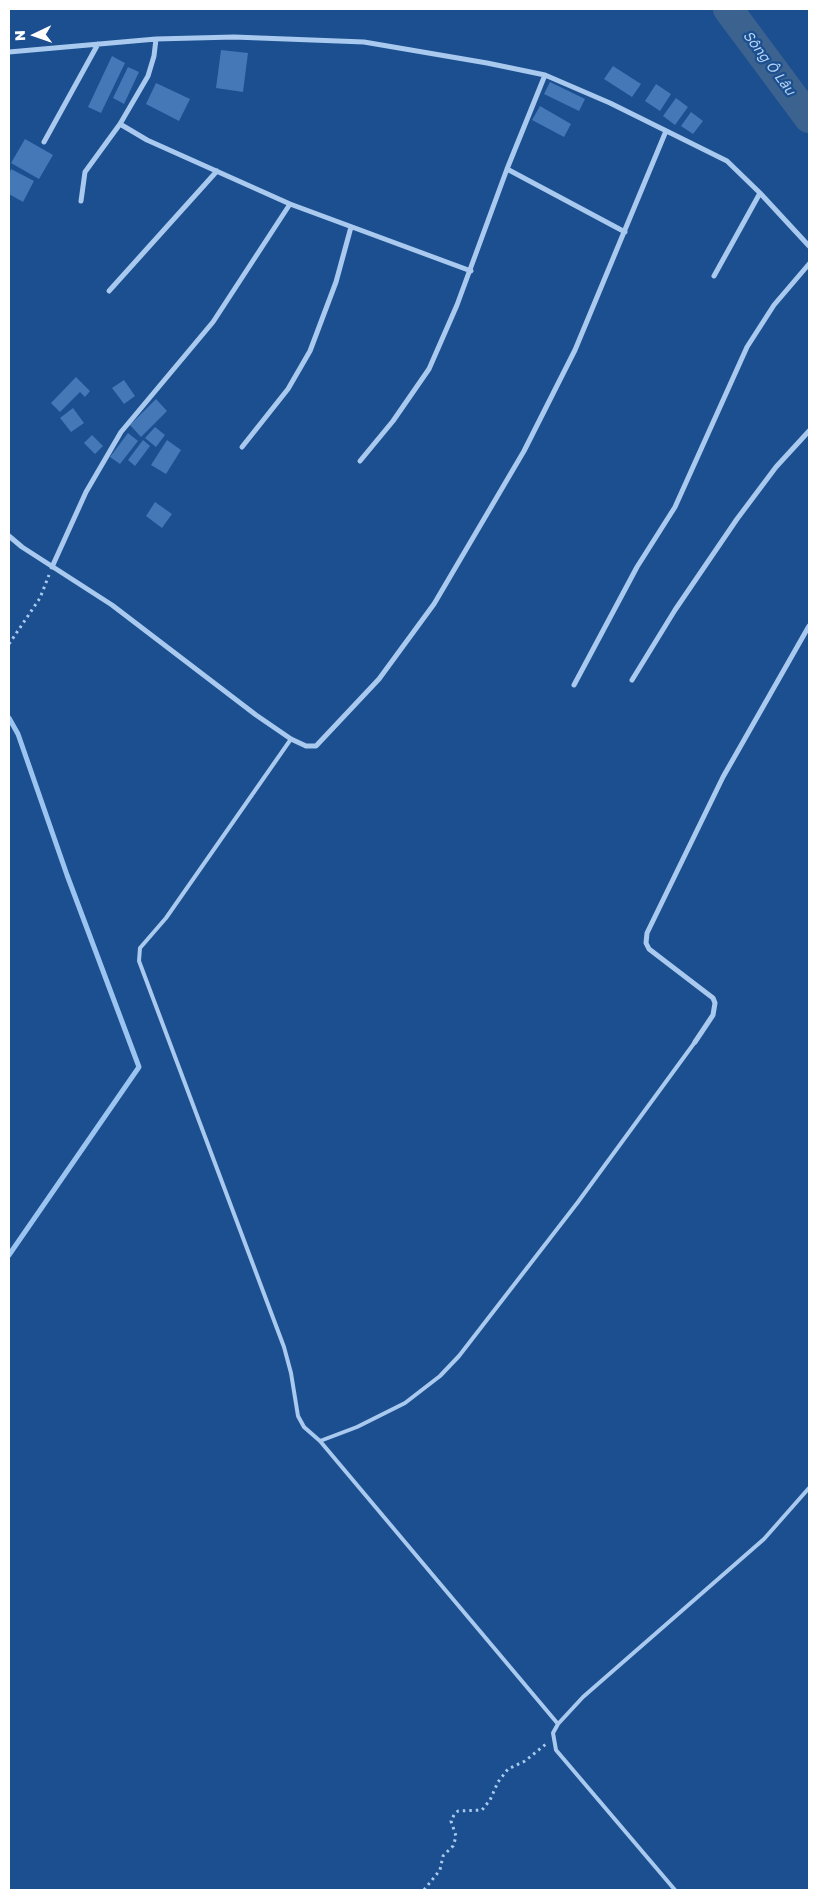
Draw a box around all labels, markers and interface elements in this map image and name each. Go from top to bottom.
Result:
north arrow [10,10,60,60]
water label: Sông Ô Lâu [739,27,799,99]
text: N [11,30,28,42]

